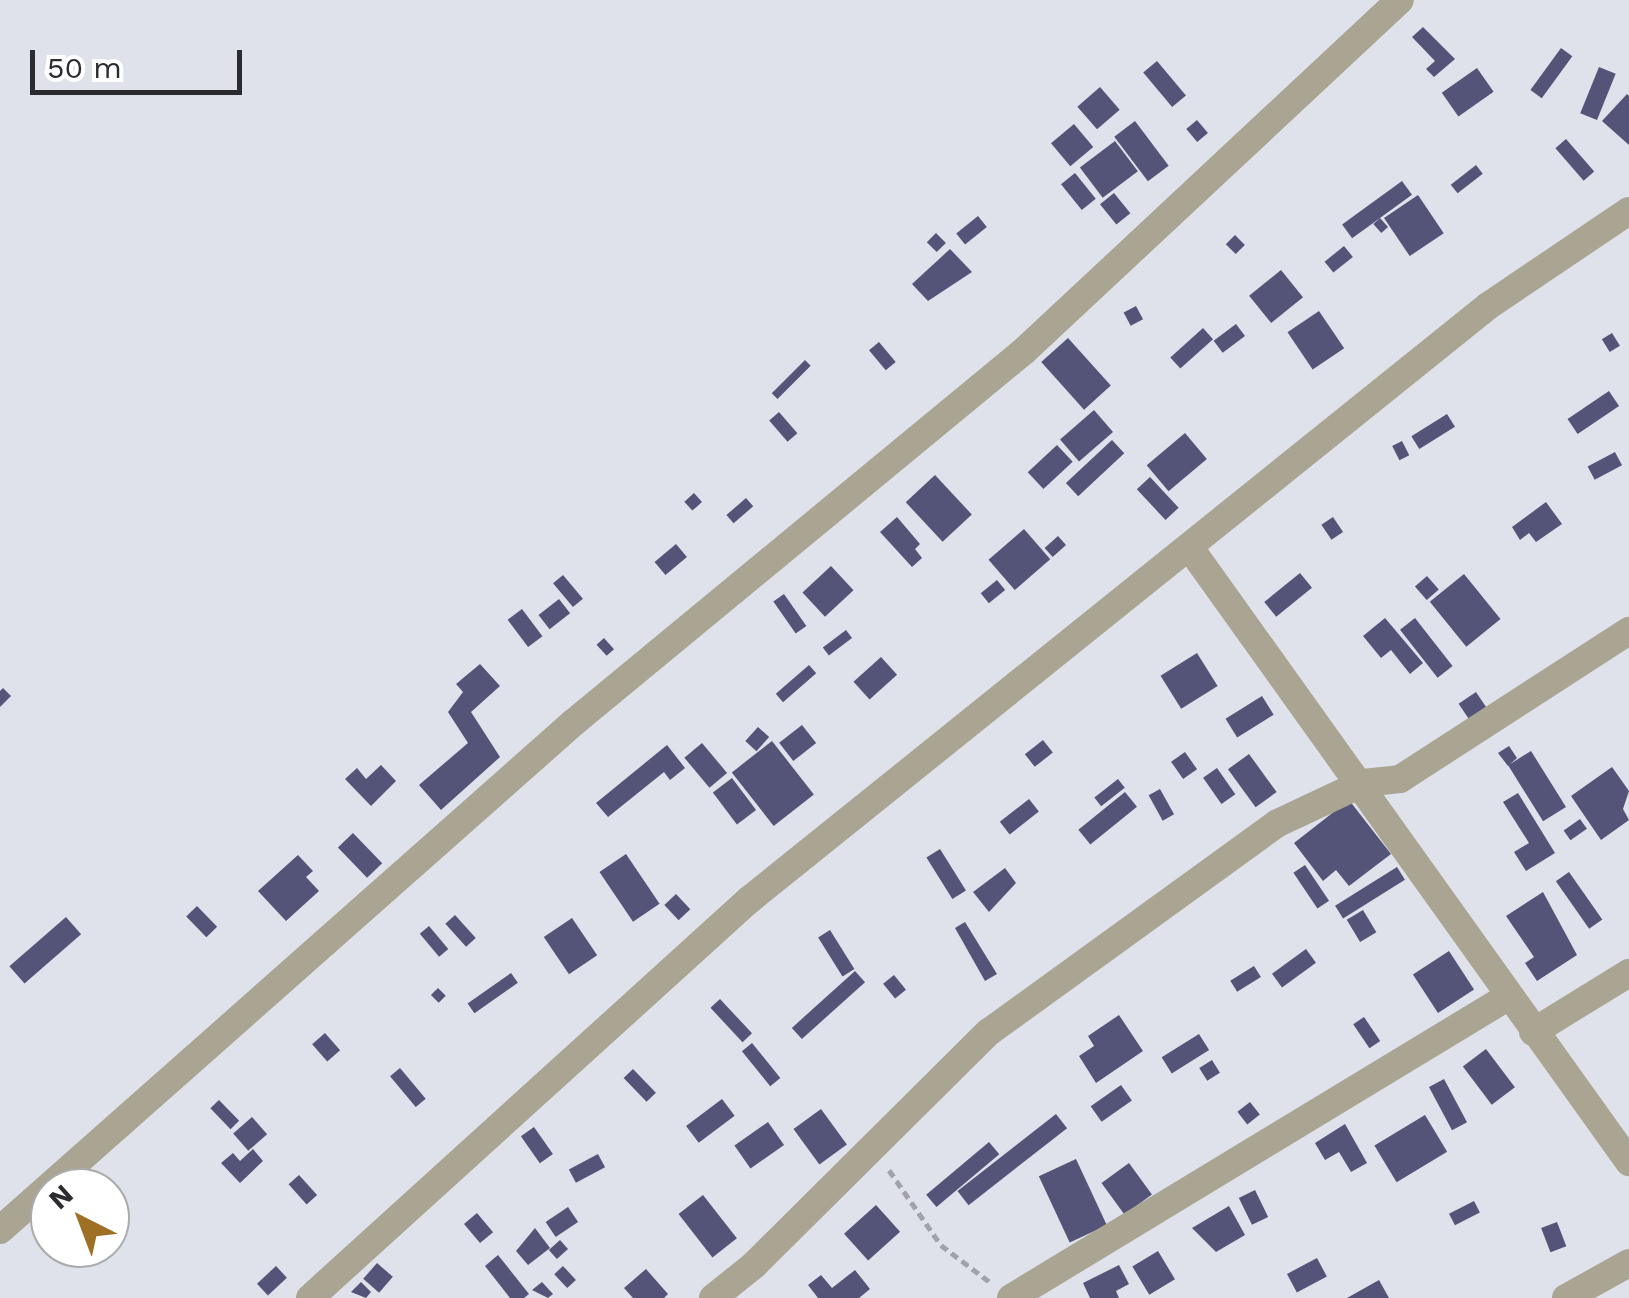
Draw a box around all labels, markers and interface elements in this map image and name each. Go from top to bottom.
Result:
scale bar [35,30,248,92]
text: 50 m [47,50,122,85]
north arrow [30,1168,130,1268]
text: N [42,1178,80,1216]

